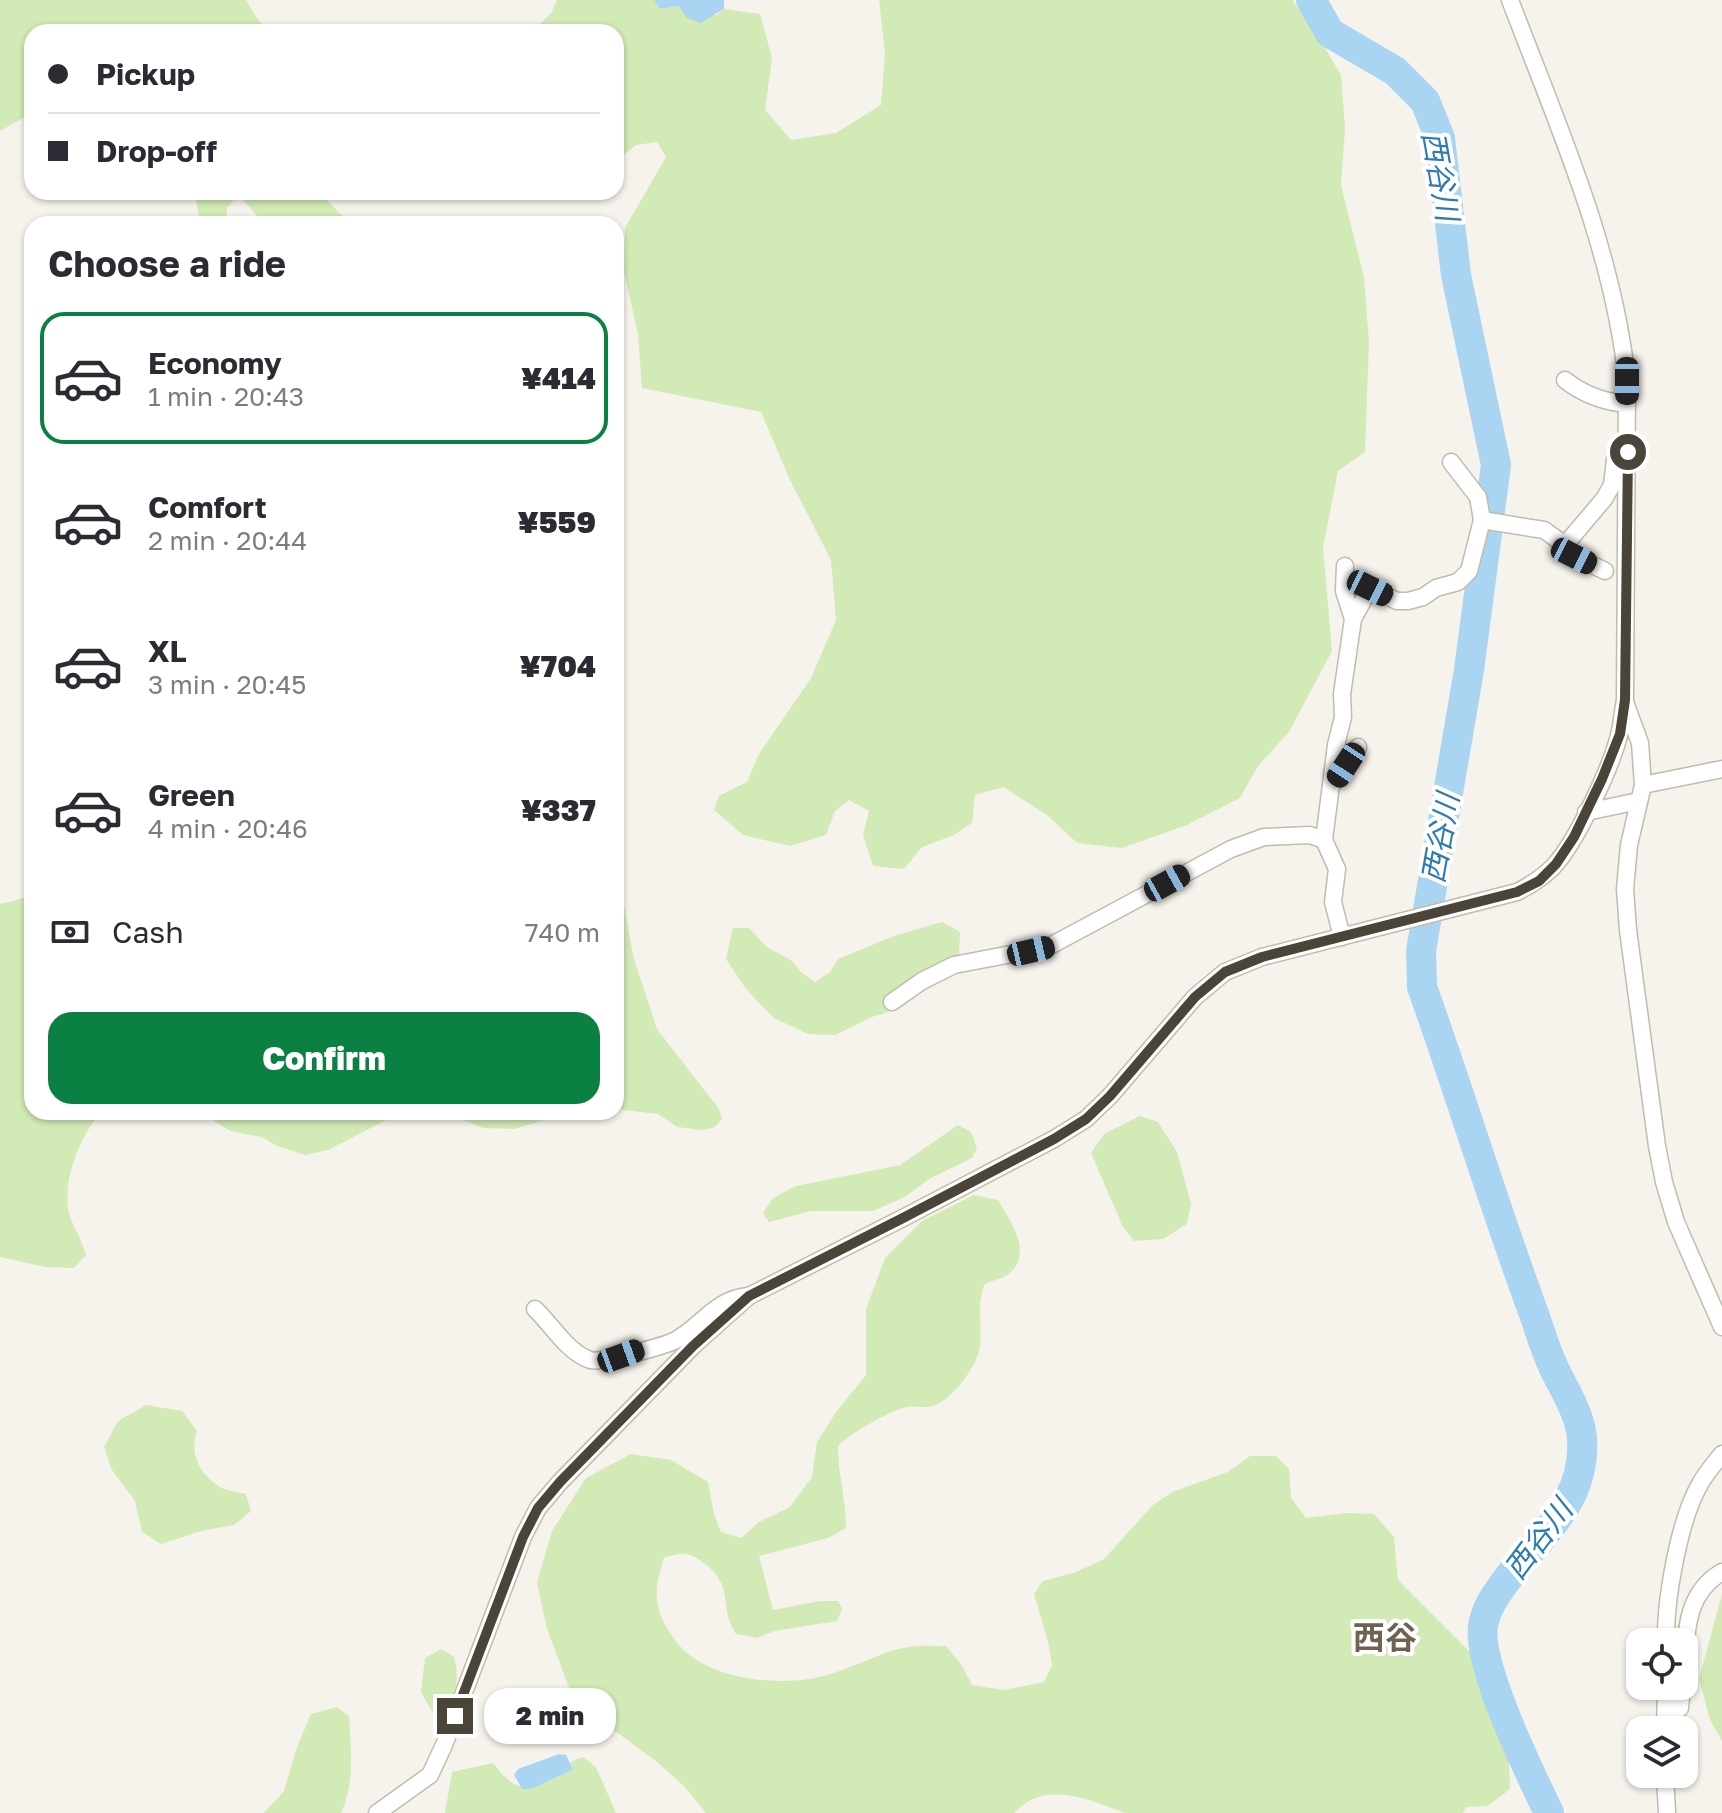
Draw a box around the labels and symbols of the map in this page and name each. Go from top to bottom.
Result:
water label: 西谷川 [1415,129,1467,226]
car [1615,357,1639,405]
route start [1610,434,1646,470]
car [1547,534,1601,578]
car [1343,567,1397,609]
car [1323,738,1369,792]
water label: 西谷川 [1414,788,1466,885]
car [1140,861,1194,905]
car [1005,934,1057,968]
car [594,1337,648,1375]
water label: 西谷川 [1497,1490,1581,1586]
district label: 西谷 [1353,1618,1417,1656]
callout: 2 min [483,1688,615,1744]
route end [437,1698,473,1734]

